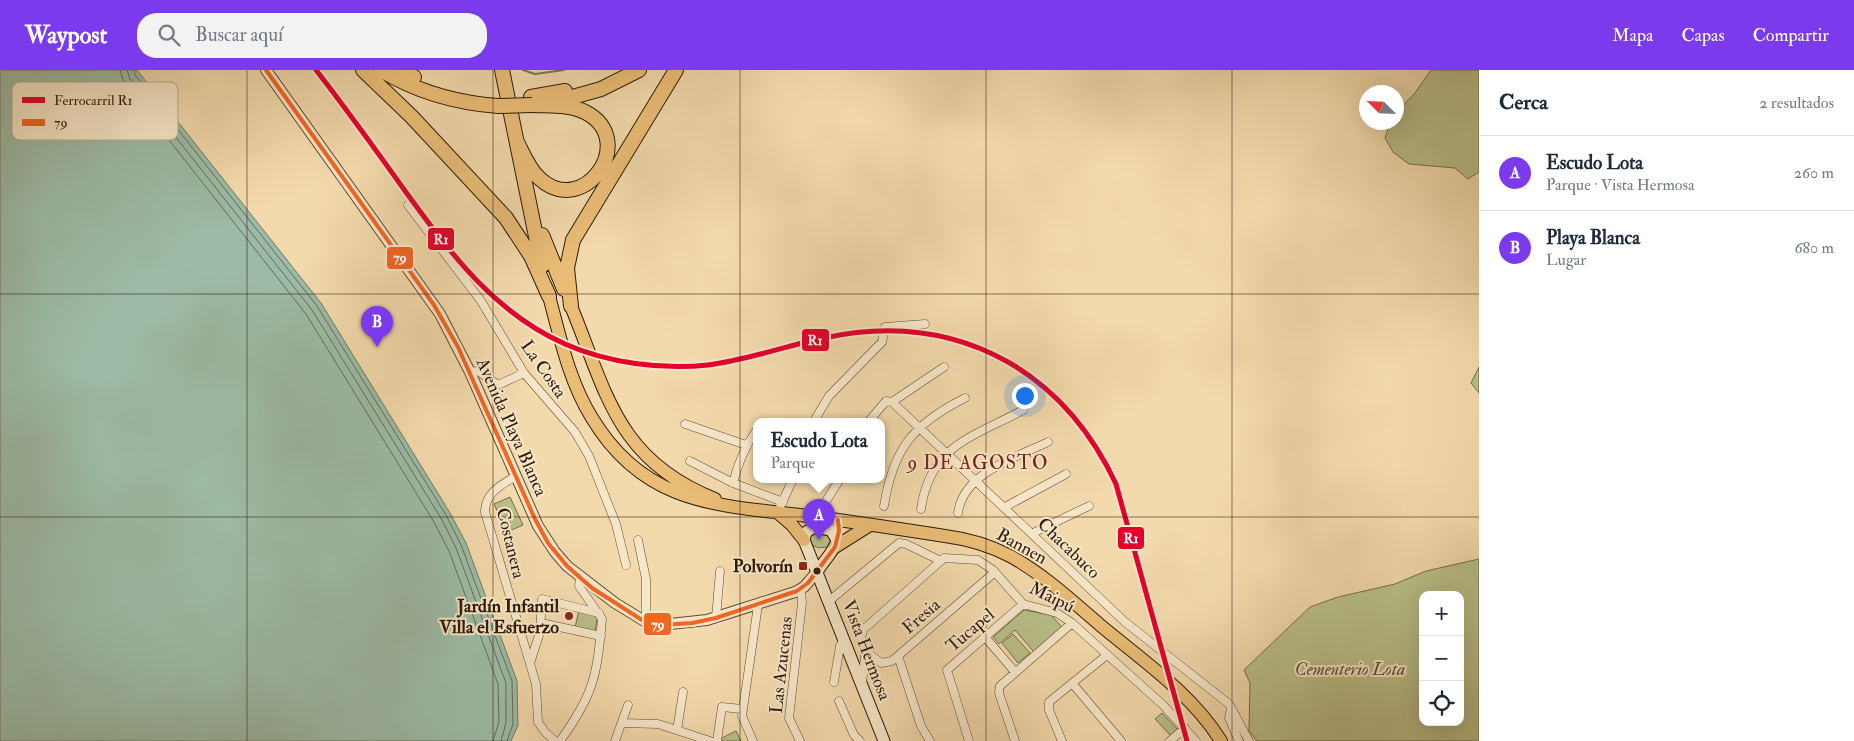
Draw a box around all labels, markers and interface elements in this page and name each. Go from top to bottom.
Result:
search box [137,13,487,58]
text: Waypost [25,20,107,51]
icon: search [155,21,183,49]
text: Buscar aquí [195,23,283,47]
text: Mapa [1612,24,1654,47]
text: Capas [1682,24,1725,47]
text: Compartir [1753,24,1829,47]
legend [12,82,178,140]
north arrow [1359,85,1404,130]
text: Cerca [1499,89,1548,116]
text: Ferrocarril R1 [54,92,133,109]
text: 2 resultados [1759,93,1834,113]
text: 79 [54,114,68,131]
text: Escudo Lota [1546,151,1643,175]
text: A [1510,163,1520,183]
text: 260 m [1794,163,1834,183]
text: Parque · Vista Hermosa [1546,175,1695,195]
text: Playa Blanca [1546,226,1640,250]
line badge: R1 [427,227,455,251]
text: R1 [433,231,449,248]
text: B [1510,238,1520,258]
text: 680 m [1794,238,1834,258]
line badge: 79 [386,246,414,270]
text: 79 [393,249,407,266]
text: Lugar [1546,250,1586,270]
pin: B [361,306,393,347]
line badge: R1 [801,328,830,352]
text: R1 [807,332,823,349]
street label: La Costa [515,336,572,403]
street label: Avenida Playa Blanca [470,353,553,501]
your location [1012,383,1038,409]
popup [753,418,885,483]
text: Escudo Lota [770,429,868,453]
district label: 9 DE AGOSTO [905,451,1049,475]
text: Parque [770,453,815,473]
pin: A [803,499,835,540]
street label: Costanera [491,505,531,581]
street label: Chacabuco [1032,513,1105,584]
street label: Bannen [992,523,1051,570]
line badge: R1 [1117,526,1145,550]
text: R1 [1123,530,1139,547]
place label: Polvorín [733,555,794,578]
marker: Polvorín [797,560,809,572]
unlabelled marker [812,566,822,576]
street label: Maipú [1025,577,1078,618]
map controls [1419,591,1464,726]
button: + [1419,591,1464,636]
street label: Fresia [897,593,946,639]
place label: Jardín Infantil Villa el Esfuerzo [438,595,559,639]
street label: Vista Hermosa [837,597,896,704]
street label: Tucapel [941,603,1000,657]
marker: Jardín Infantil Villa el Esfuerzo [563,610,575,622]
line badge: 79 [643,612,672,636]
street label: Las Azucenas [765,615,798,715]
text: 79 [651,616,665,633]
button: − [1419,636,1464,681]
park label: Cementerio Lota [1295,658,1405,681]
button: locate [1419,681,1464,726]

